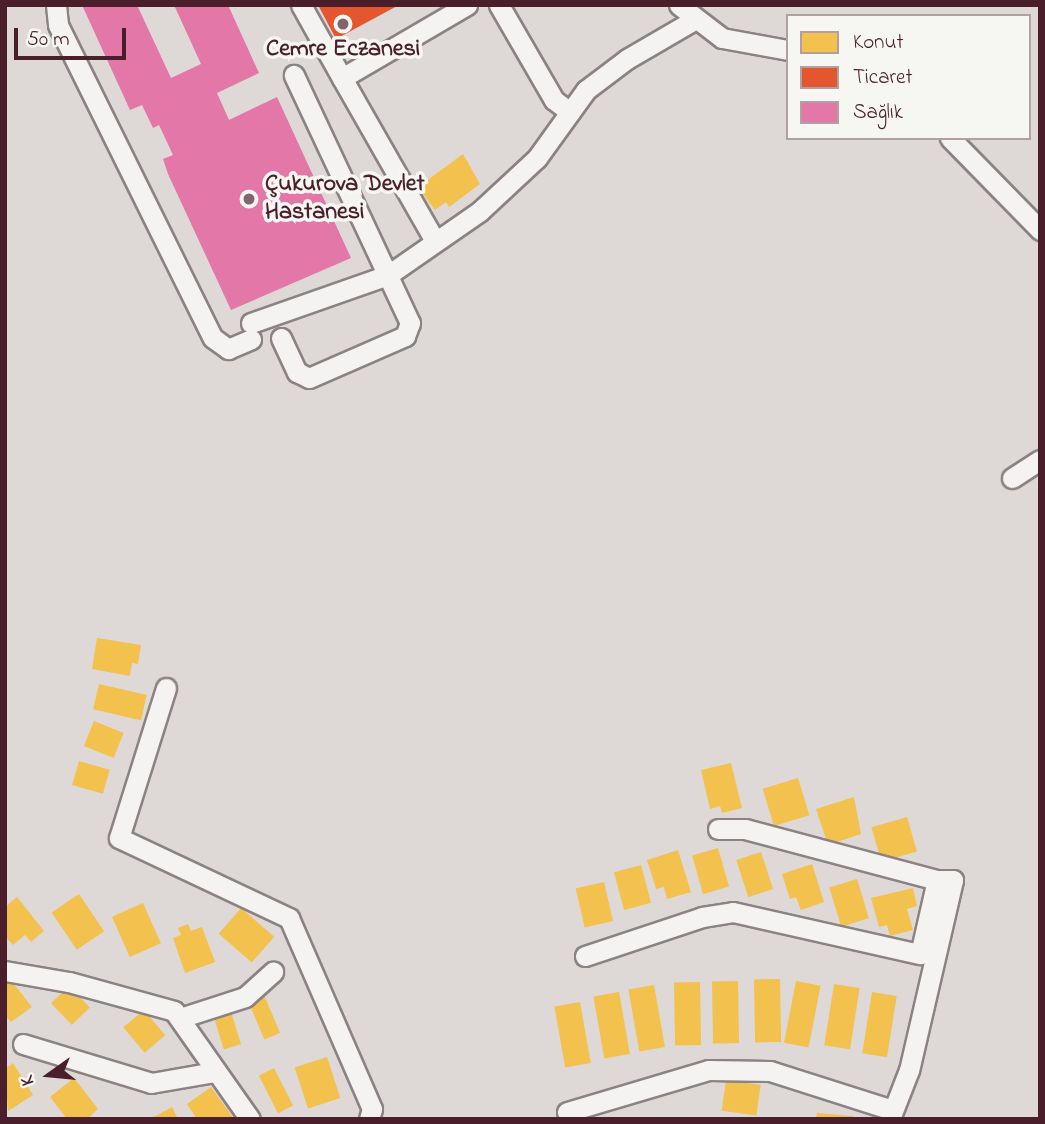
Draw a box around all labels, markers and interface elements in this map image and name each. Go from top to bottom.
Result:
scale bar [18,14,130,58]
legend [786,14,1031,140]
marker: Cemre Eczanesi [335,16,351,32]
text: 50 m [27,25,70,55]
text: Konut [853,28,903,58]
place label: Cemre Eczanesi [266,36,420,64]
text: Ticaret [853,63,912,93]
text: Sağlık [853,98,903,128]
place label: Çukurova Devlet Hastanesi [265,171,425,227]
marker: Çukurova Devlet Hastanesi [239,189,259,209]
north arrow [14,1040,84,1110]
text: K [14,1073,42,1089]

